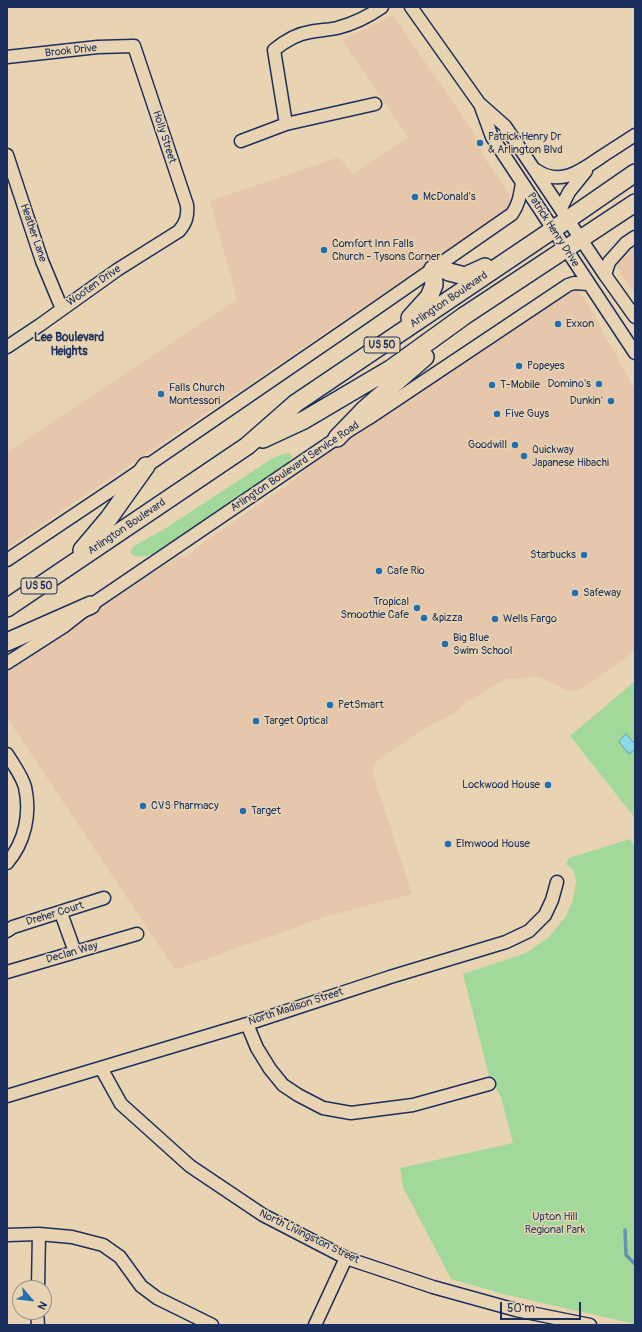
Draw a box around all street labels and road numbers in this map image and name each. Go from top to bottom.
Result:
street label: Brook Drive [44,42,98,60]
street label: Holly Street [149,109,179,165]
street label: Patrick Henry Drive [524,190,582,270]
street label: Heather Lane [17,202,49,264]
street label: Wooten Drive [64,263,124,309]
street label: Arlington Boulevard [408,269,490,331]
road number: US 50 [364,337,400,353]
street label: Arlington Boulevard Service Road [228,419,362,515]
street label: Arlington Boulevard [86,496,168,558]
road number: US 50 [21,578,57,594]
street label: Dreher Court [25,899,85,929]
street label: Declan Way [45,939,99,967]
street label: North Madison Street [247,985,345,1029]
street label: North Livingston Street [257,1207,361,1267]

